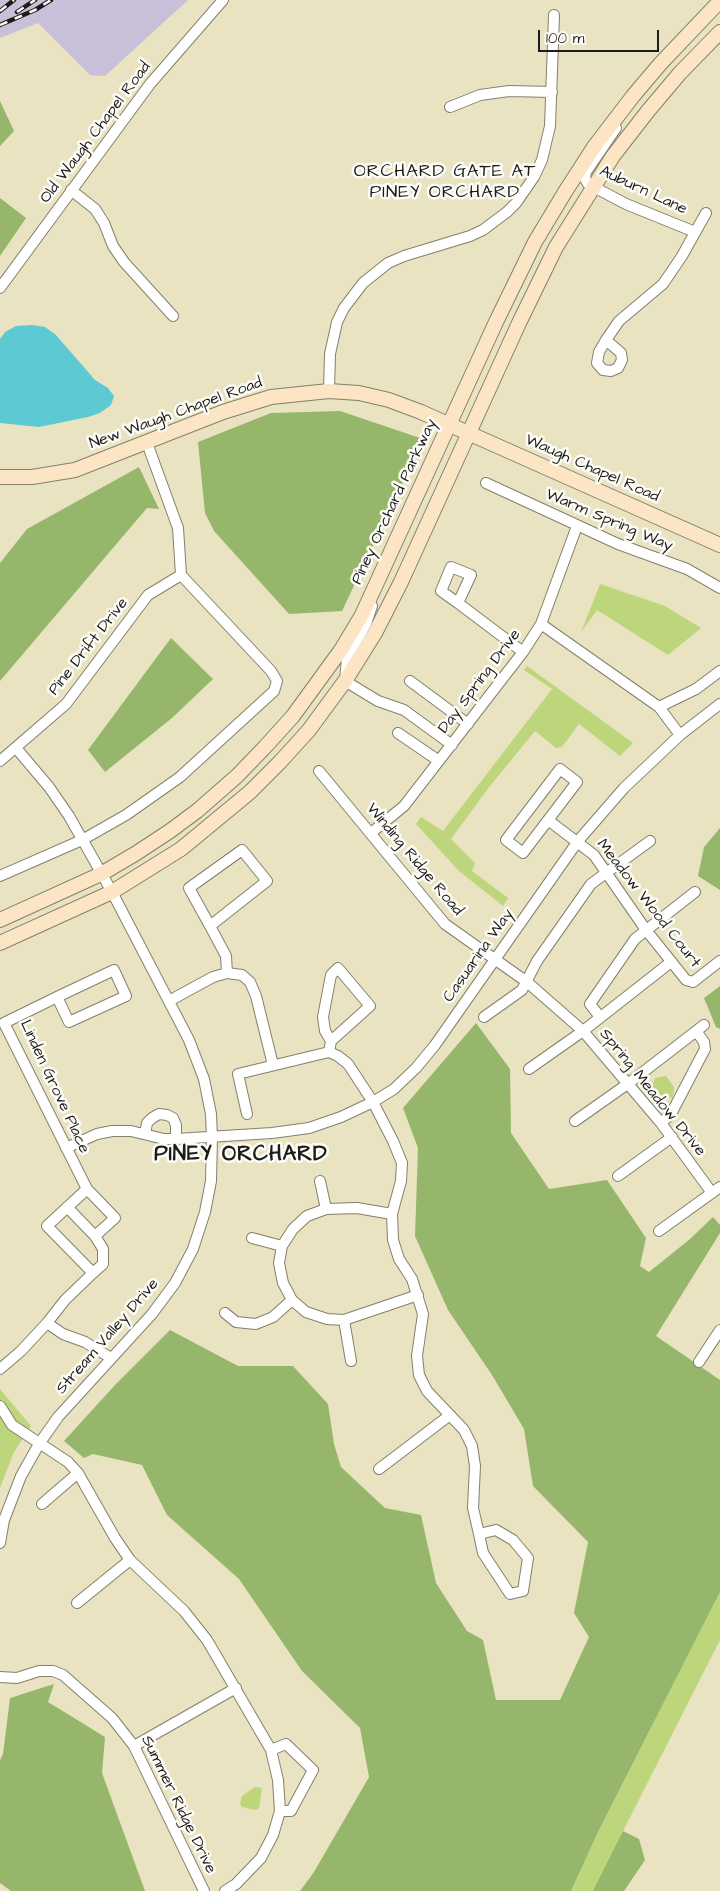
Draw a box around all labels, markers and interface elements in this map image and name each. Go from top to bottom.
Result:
scale bar [540,20,661,52]
text: 100 m [546,28,585,49]
street label: Old Waugh Chapel Road [36,58,156,208]
district label: ORCHARD GATE AT PINEY ORCHARD [352,161,538,203]
street label: Auburn Lane [596,162,690,220]
street label: New Waugh Chapel Road [87,374,265,454]
street label: Piney Orchard Parkway [348,416,442,588]
street label: Waugh Chapel Road [522,431,662,507]
street label: Warm Spring Way [543,486,675,556]
street label: Pine Drift Drive [45,594,133,700]
street label: Day Spring Drive [435,626,525,738]
street label: Winding Ridge Road [361,800,467,920]
street label: Meadow Wood Court [592,836,704,972]
street label: Casuarina Way [440,906,518,1006]
street label: Linden Grove Place [15,1017,93,1157]
street label: Spring Meadow Drive [595,1025,709,1161]
district label: PINEY ORCHARD [153,1143,329,1169]
street label: Stream Valley Drive [53,1275,163,1399]
street label: Summer Ridge Drive [136,1733,220,1877]

